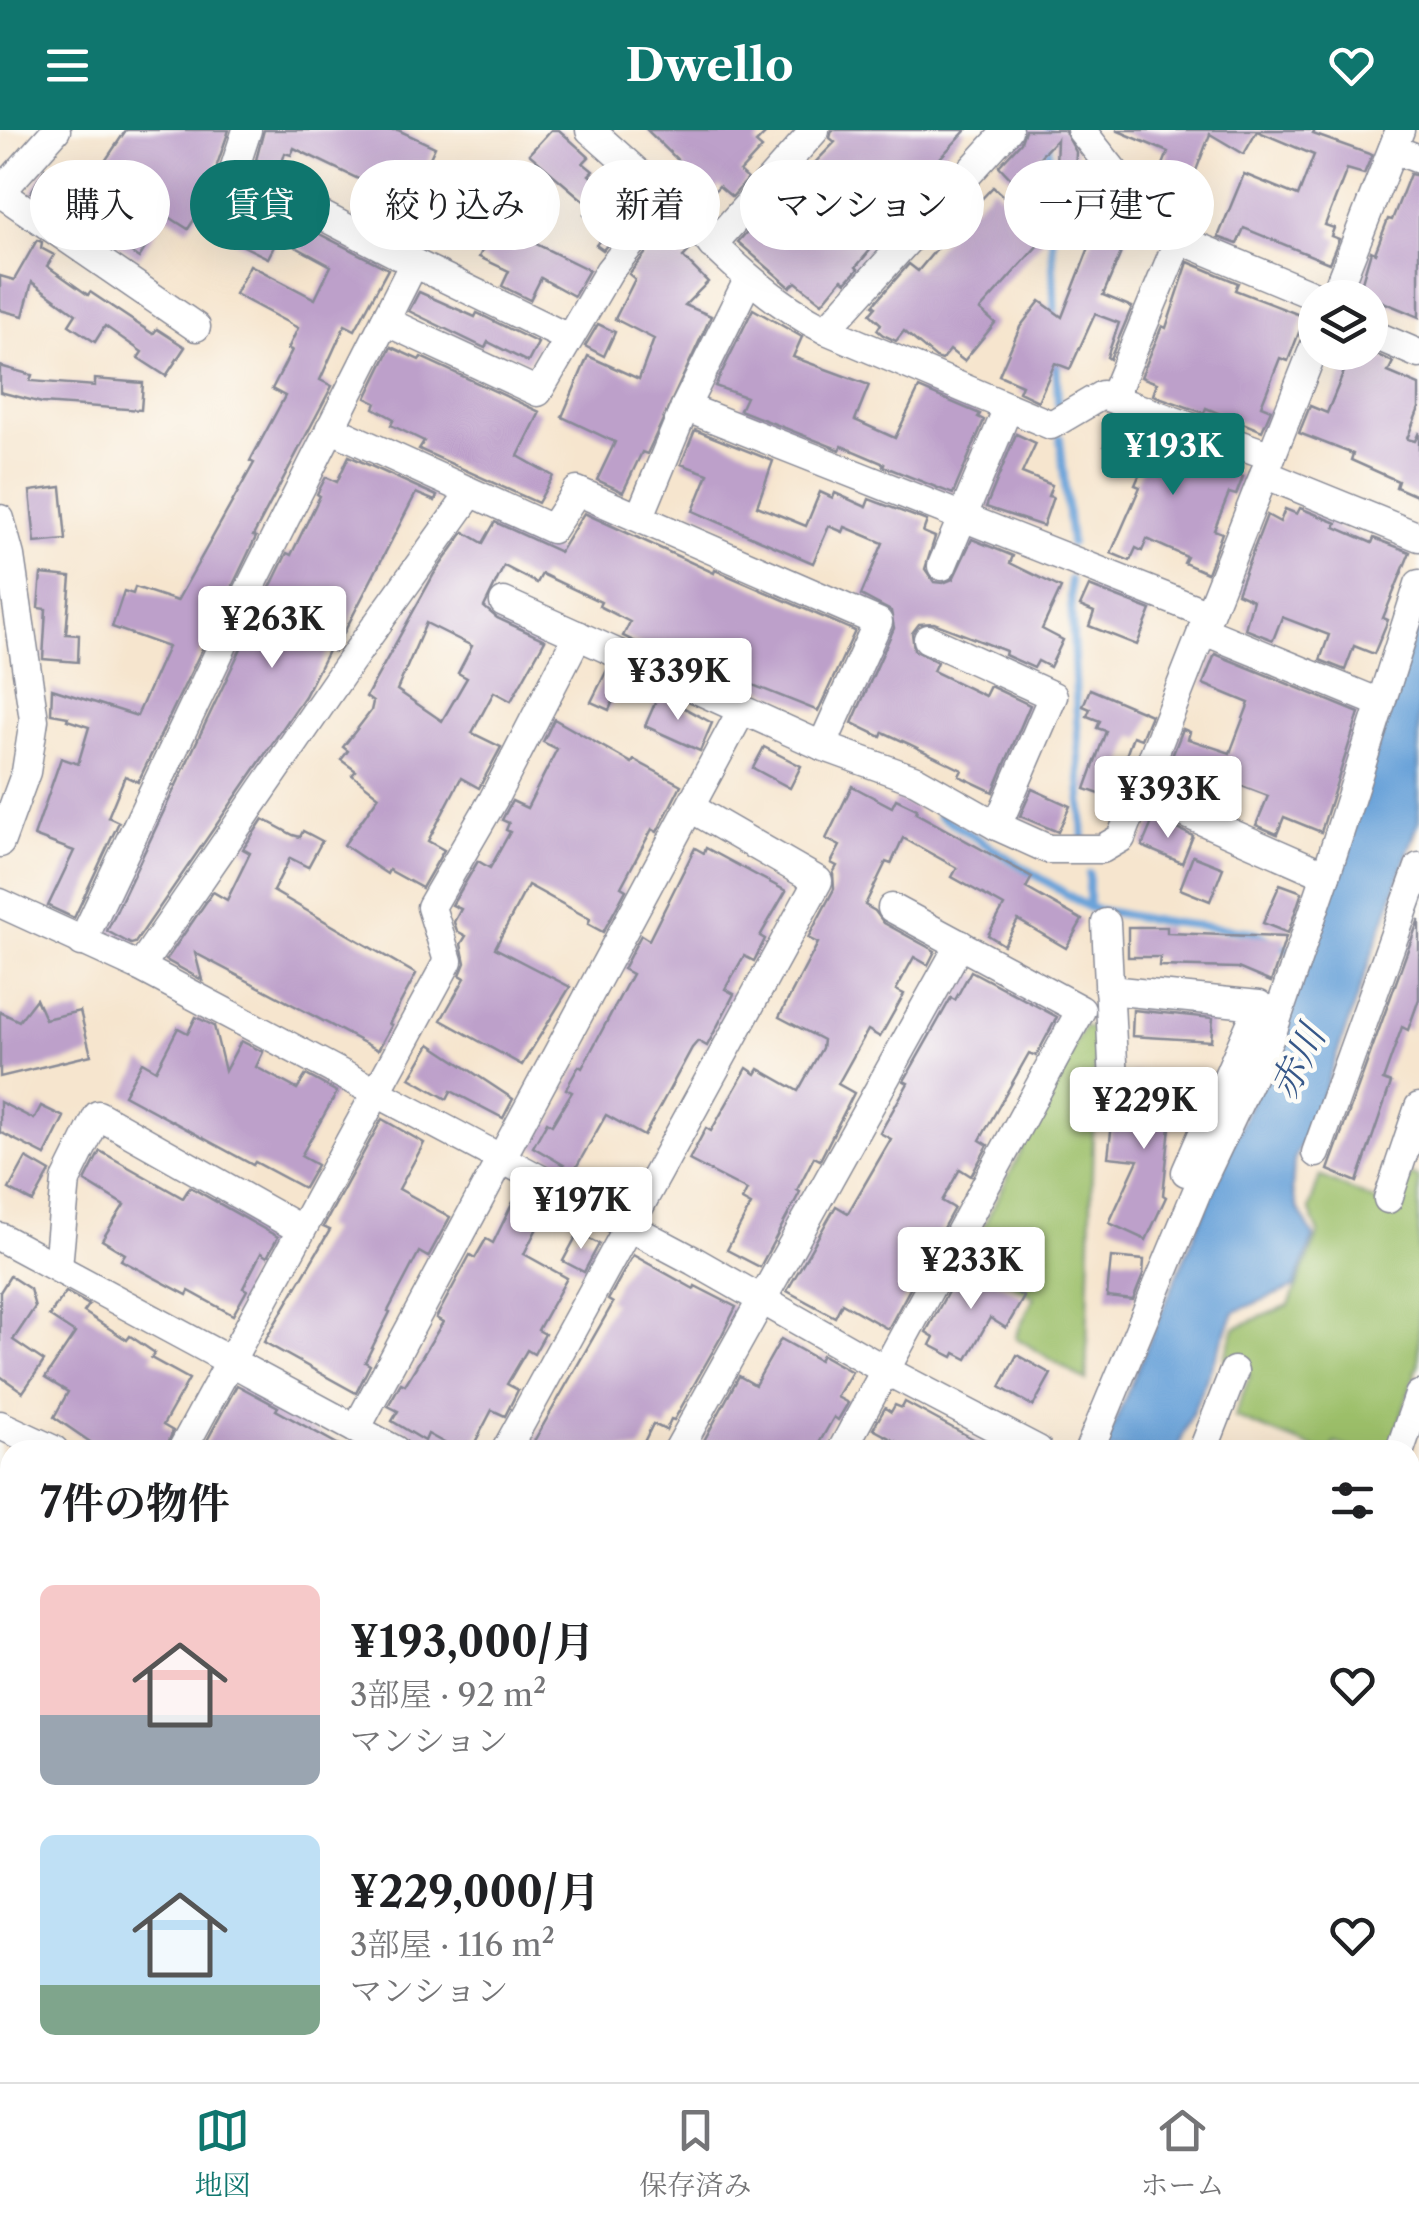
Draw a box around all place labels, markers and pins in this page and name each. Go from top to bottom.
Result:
pin: ¥193K [1103,413,1243,498]
pin: ¥263K [202,586,342,671]
pin: ¥339K [608,638,748,723]
pin: ¥393K [1098,756,1238,841]
pin: ¥229K [1074,1067,1214,1152]
pin: ¥197K [511,1167,651,1252]
pin: ¥233K [901,1227,1041,1312]

